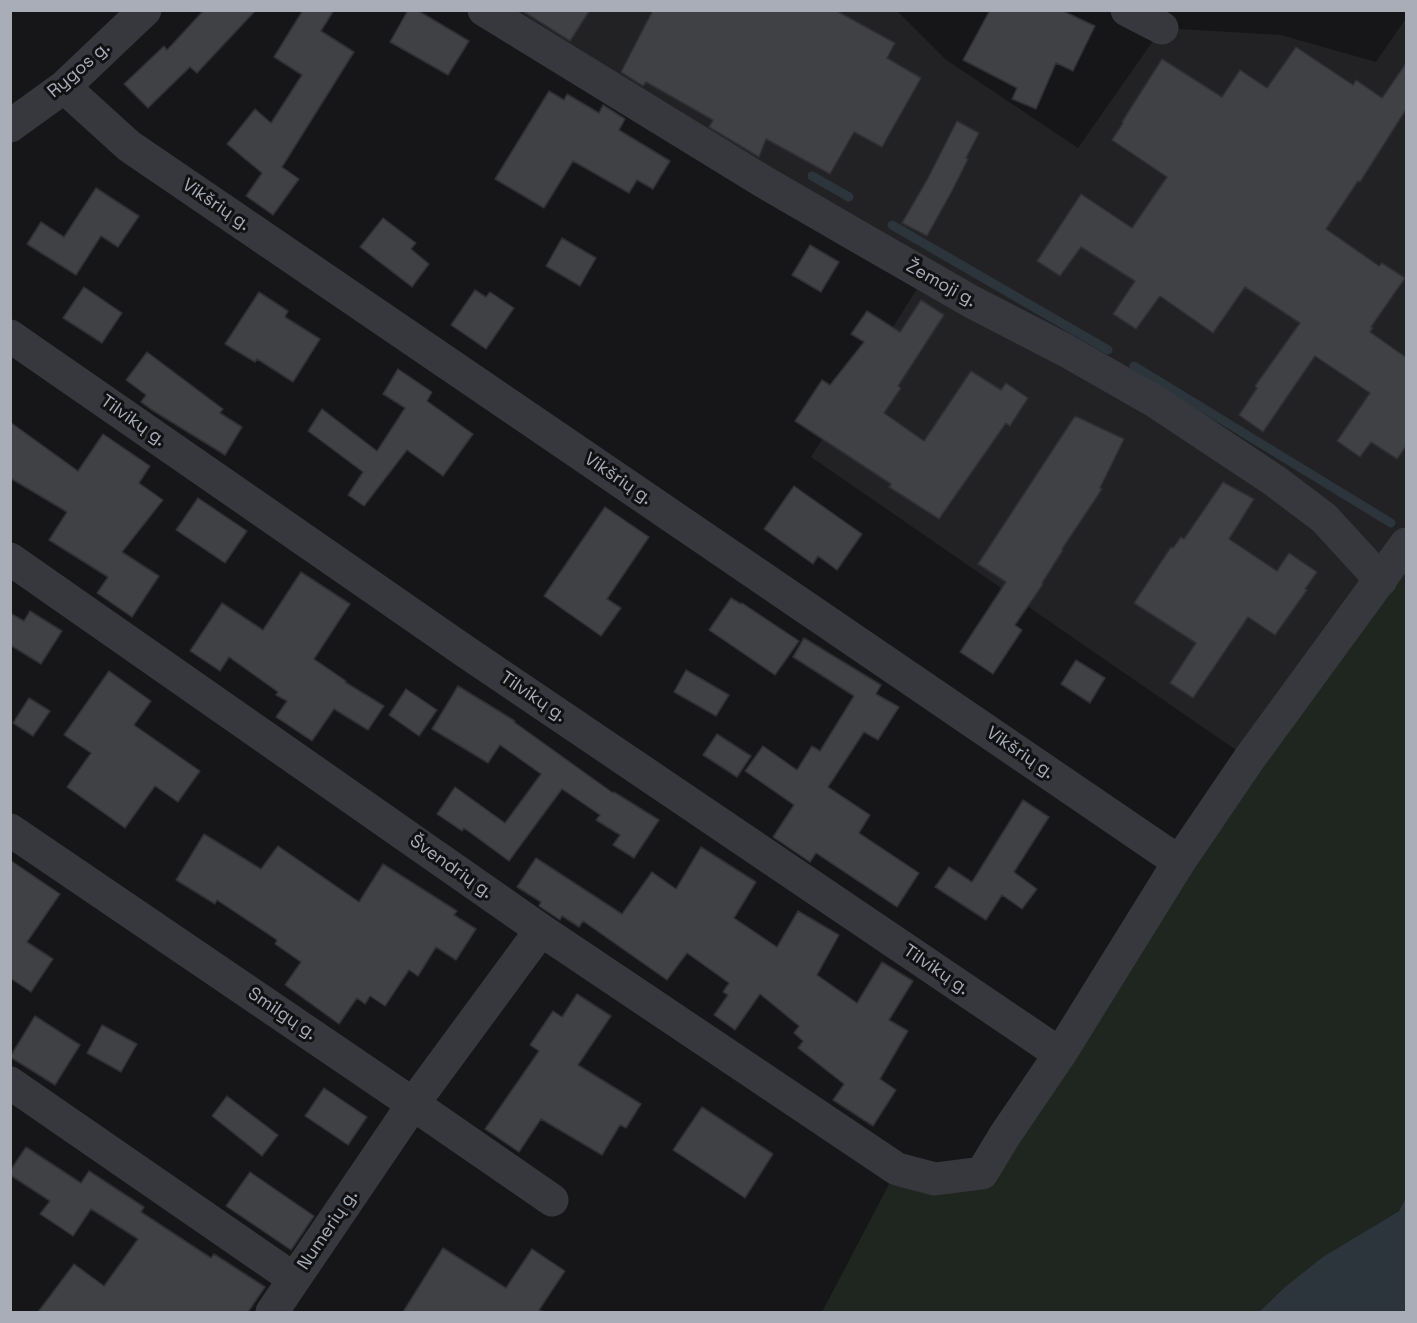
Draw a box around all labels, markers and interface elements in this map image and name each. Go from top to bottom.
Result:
street label: Rygos g. [44,37,114,103]
street label: Vikšrių g. [178,174,254,236]
street label: Žemoji g. [902,256,980,312]
street label: Tilvikų g. [96,391,170,451]
street label: Vikšrių g. [580,448,656,510]
street label: Tilvikų g. [496,667,570,727]
street label: Vikšrių g. [982,722,1058,784]
street label: Švendrių g. [405,830,497,904]
street label: Tilvikų g. [899,940,973,1000]
street label: Smilgų g. [243,983,321,1045]
street label: Numerių g. [293,1186,363,1274]

